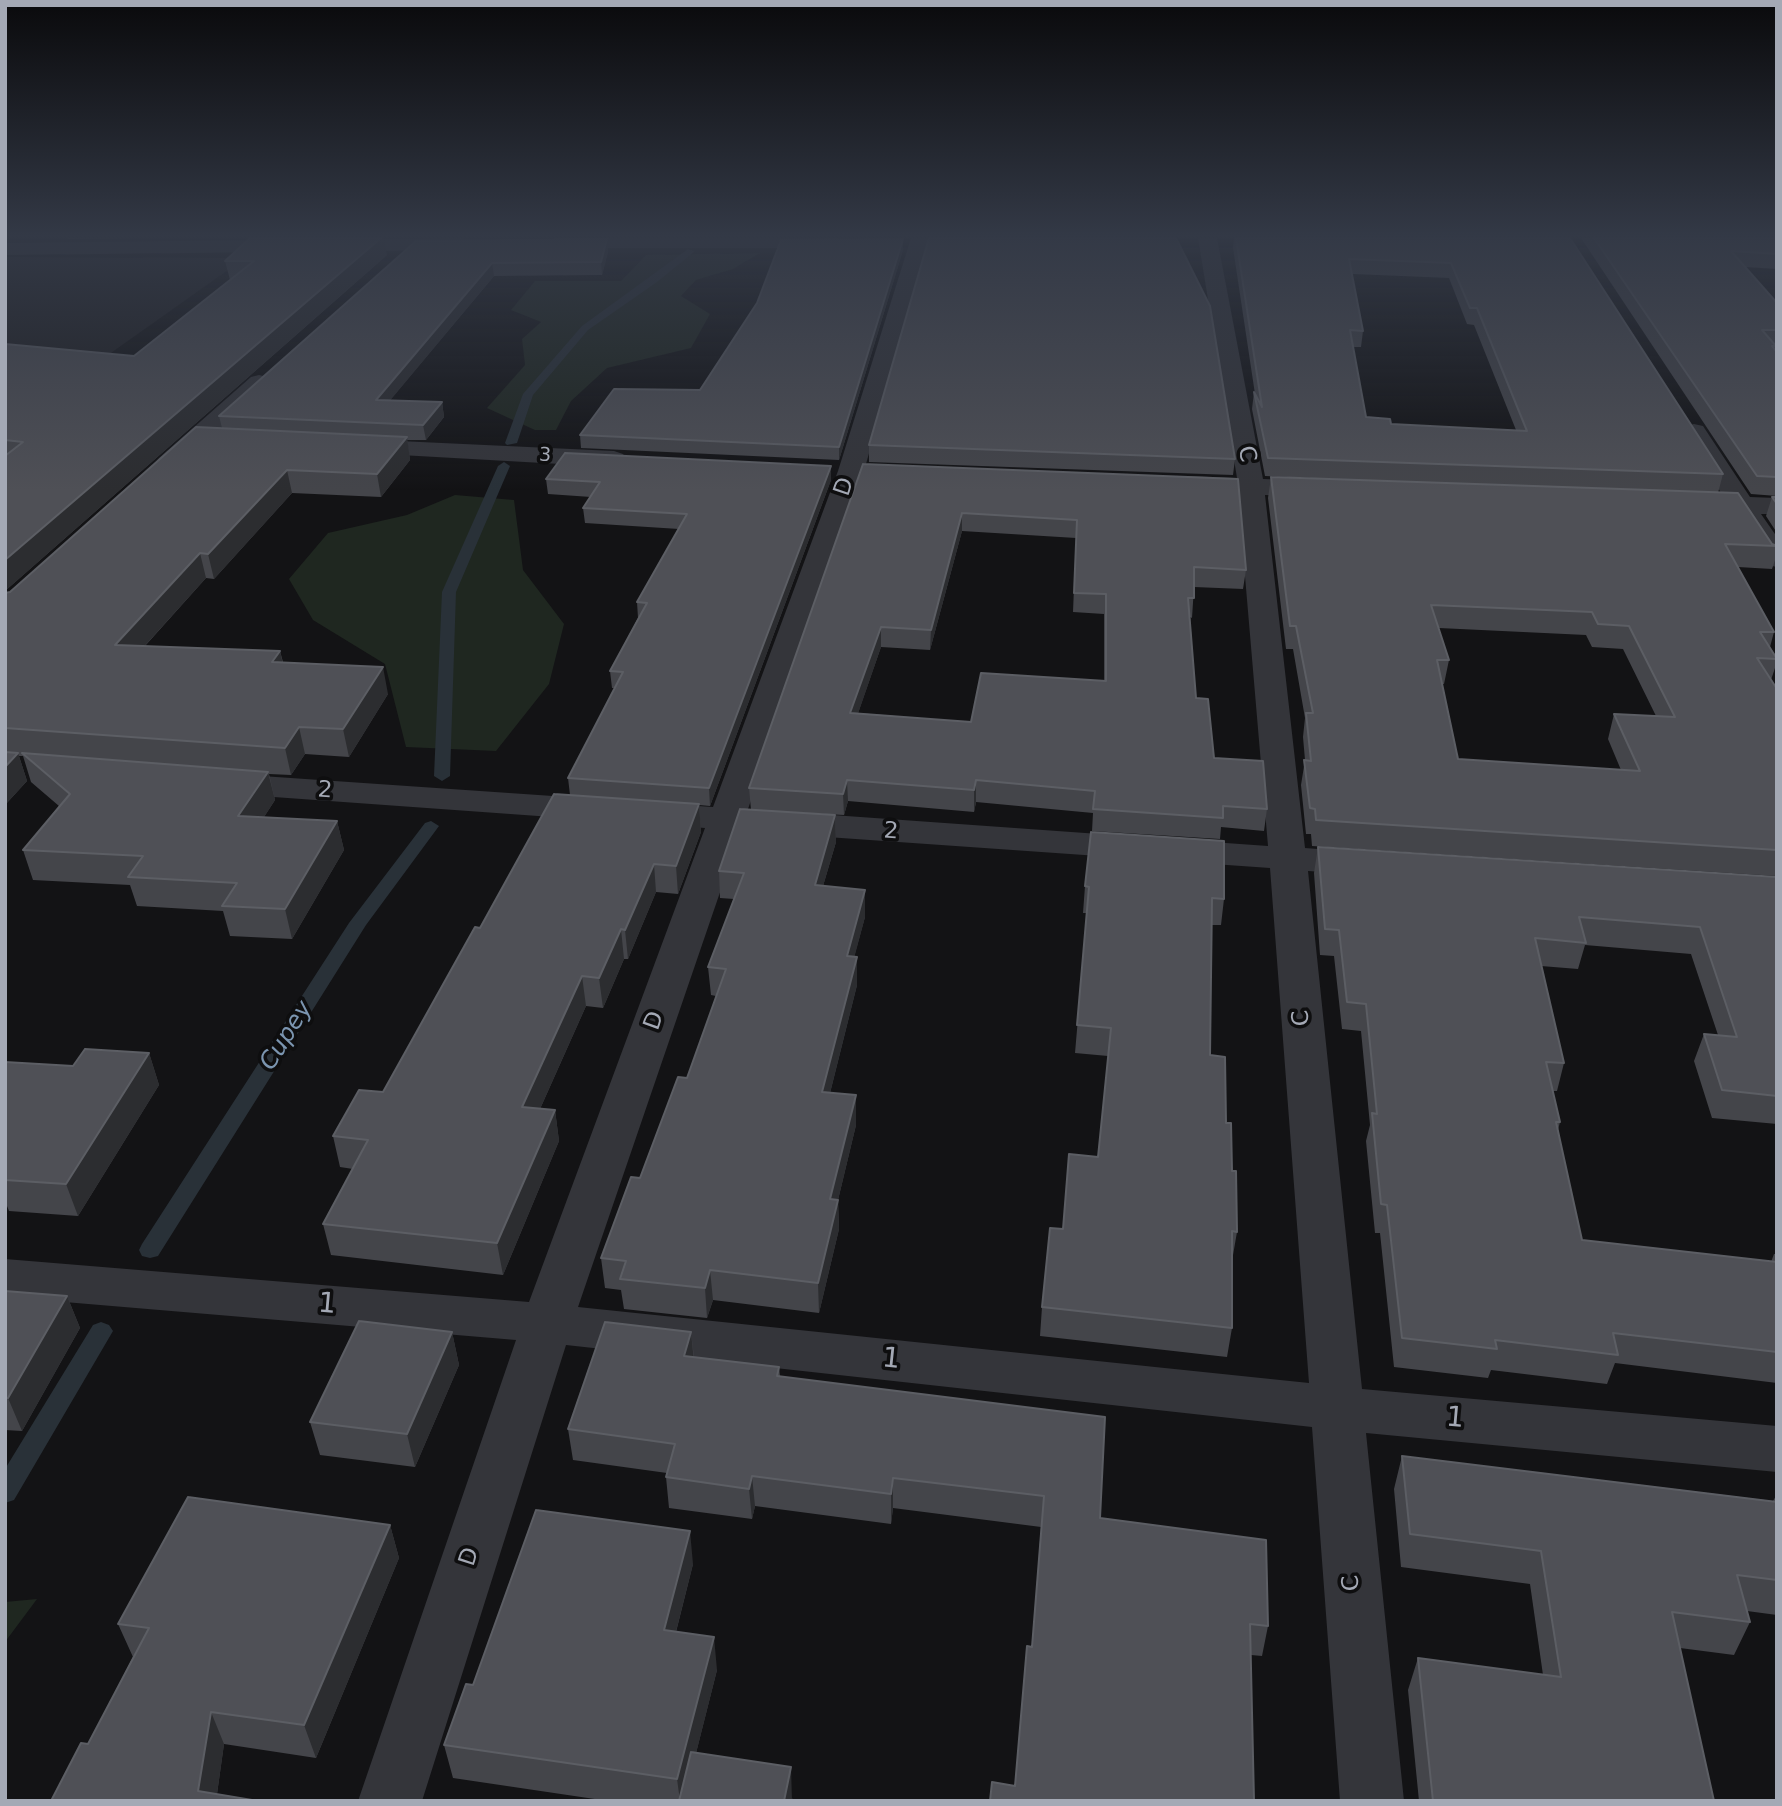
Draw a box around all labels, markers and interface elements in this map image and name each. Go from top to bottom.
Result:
street label: 3 [538,444,552,468]
street label: C [1231,444,1261,464]
street label: D [829,474,861,500]
street label: 2 [317,777,333,805]
street label: 2 [883,818,899,846]
water label: Cupey [255,996,319,1076]
street label: D [639,1008,671,1034]
street label: C [1288,1009,1316,1027]
street label: 1 [317,1287,337,1323]
street label: 1 [880,1342,902,1378]
street label: 1 [1445,1401,1465,1437]
street label: D [454,1544,486,1570]
street label: C [1338,1574,1366,1592]

